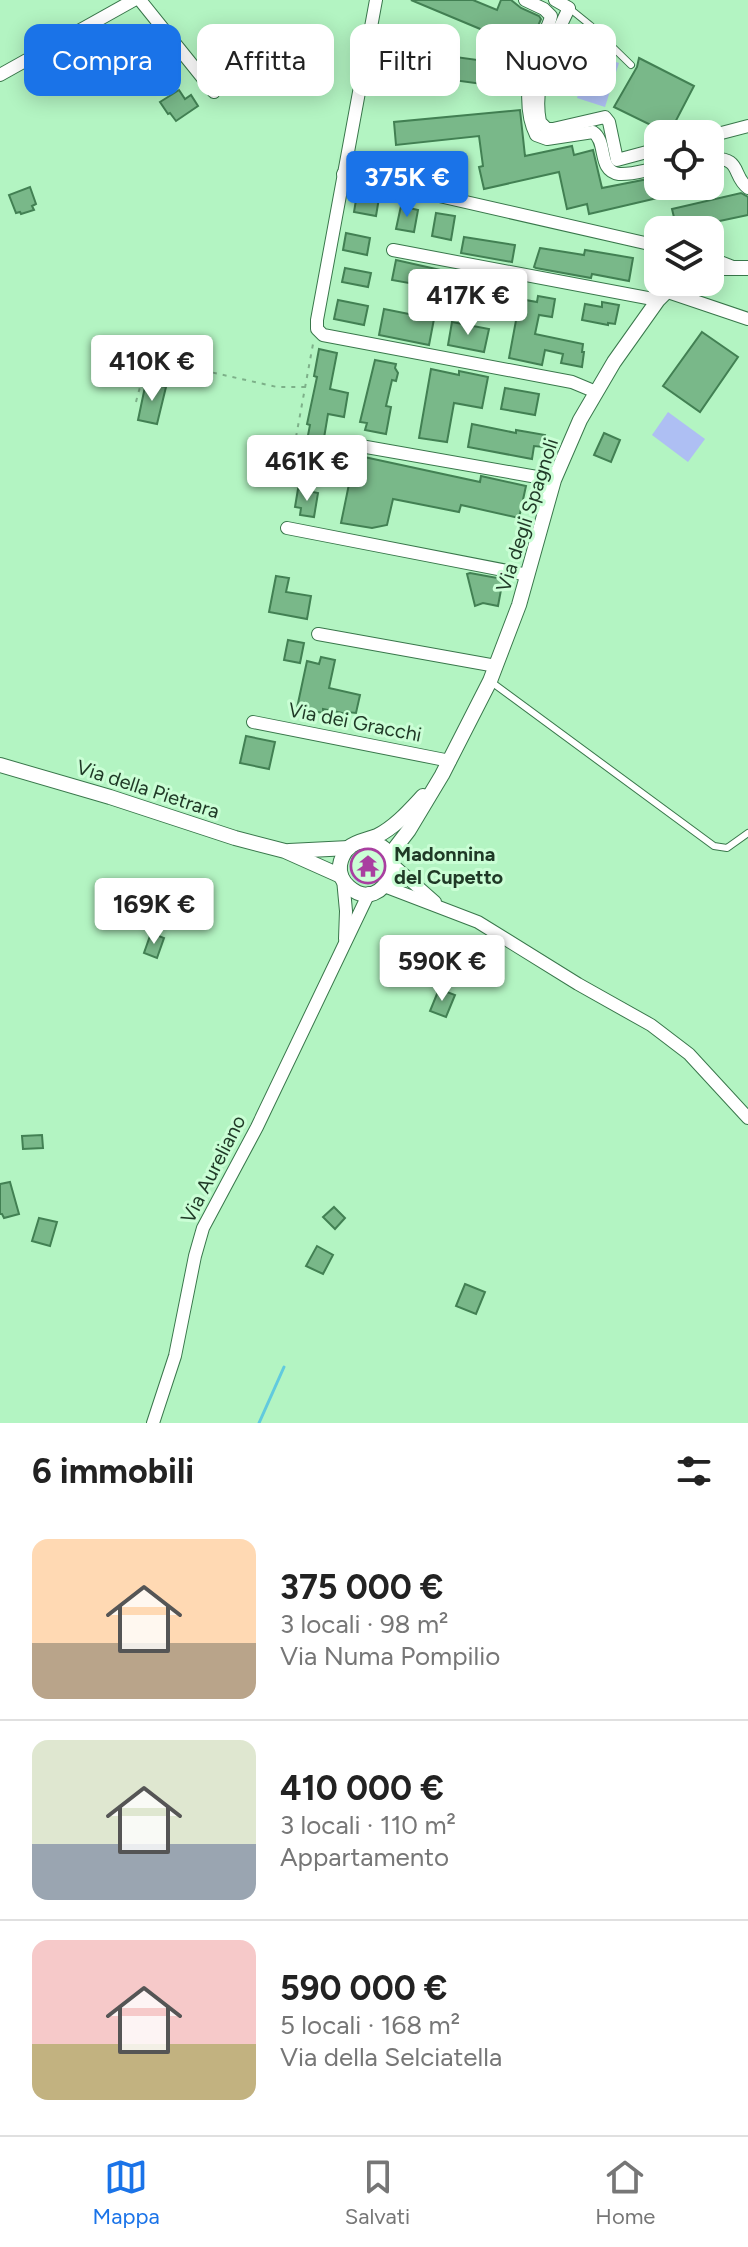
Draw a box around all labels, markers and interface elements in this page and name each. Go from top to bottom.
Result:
chip: Compra [24,24,181,96]
chip: Affitta [197,24,334,96]
chip: Filtri [350,24,460,96]
chip: Nuovo [476,24,616,96]
map controls [644,120,724,296]
button: locate [644,120,724,200]
pin: 375K € [342,151,472,219]
text: 375K € [364,161,450,193]
button: layers [644,216,724,296]
pin: 417K € [403,269,533,337]
text: 417K € [426,279,510,311]
pin: 410K € [87,335,217,403]
text: 410K € [109,345,195,377]
pin: 461K € [242,435,372,503]
street label: Via degli Spagnoli [491,435,563,595]
text: 461K € [265,445,349,477]
street label: Via dei Gracchi [286,697,424,747]
street label: Via della Pietrara [74,755,222,823]
place label: Madonnina del Cupetto [394,842,504,889]
temple icon: Madonnina del Cupetto [349,847,387,885]
pin: 169K € [89,878,219,946]
text: 169K € [113,888,195,920]
pin: 590K € [377,935,507,1003]
text: 590K € [398,945,486,977]
street label: Via Aureliano [176,1111,250,1227]
icon: filters [672,1449,716,1493]
text: 6 immobili [32,1451,194,1492]
text: 375 000 € [280,1567,443,1608]
icon: home [96,1571,192,1667]
text: 3 locali · 98 m² [280,1608,449,1640]
text: Via Numa Pompilio [280,1640,500,1672]
text: 410 000 € [280,1768,444,1809]
icon: home [96,1772,192,1868]
text: 3 locali · 110 m² [280,1809,456,1841]
text: Appartamento [280,1841,449,1873]
text: 590 000 € [280,1968,447,2009]
icon: home [96,1972,192,2068]
text: 5 locali · 168 m² [280,2009,460,2041]
text: Via della Selciatella [280,2041,502,2073]
tab: Mappa [93,2155,160,2230]
tab: Salvati [345,2155,410,2230]
tab: Home [595,2155,655,2230]

